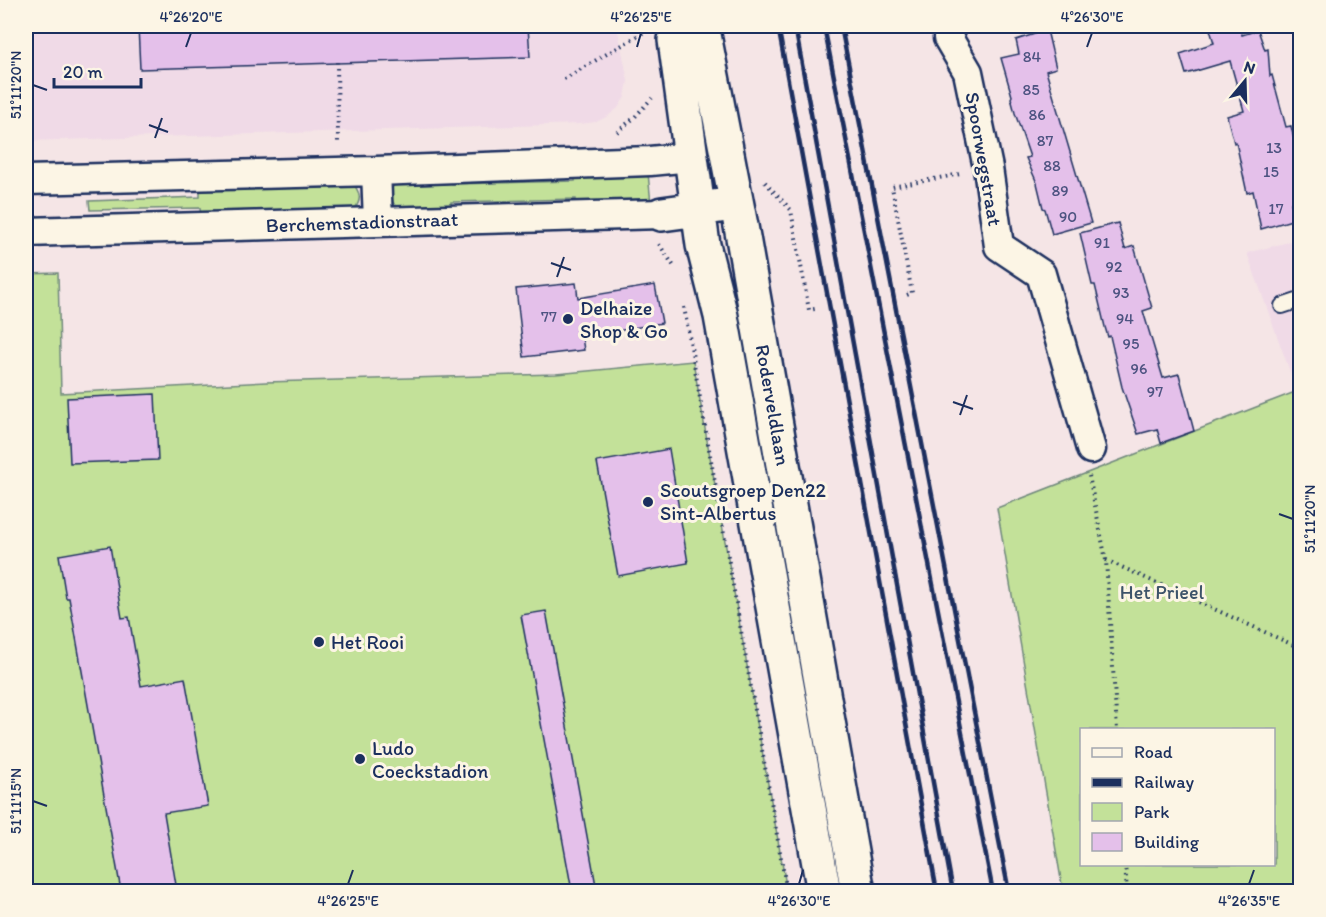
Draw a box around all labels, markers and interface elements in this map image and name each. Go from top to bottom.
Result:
text: 4°26'20"E [160,8,222,26]
text: 4°26'25"E [610,8,672,26]
text: 4°26'30"E [1060,8,1124,26]
house number: 84 [1023,47,1042,66]
text: 51°11'20"N [7,51,25,119]
scale bar [54,51,141,89]
north arrow [1215,51,1275,111]
text: N [1242,57,1258,78]
text: 20 m [63,61,103,83]
house number: 85 [1022,80,1040,99]
street label: Spoorwegstraat [960,90,1008,228]
house number: 86 [1028,105,1046,124]
house number: 87 [1037,131,1053,150]
house number: 13 [1266,138,1282,157]
house number: 88 [1043,156,1061,175]
house number: 15 [1263,162,1279,181]
house number: 89 [1051,181,1069,200]
house number: 17 [1268,199,1284,218]
street label: Berchemstadionstraat [265,207,459,237]
house number: 90 [1059,207,1077,226]
house number: 91 [1094,233,1110,252]
house number: 92 [1106,257,1123,276]
house number: 93 [1112,283,1130,302]
place label: Delhaize Shop & Go [580,296,668,343]
house number: 77 [541,307,557,326]
house number: 94 [1116,309,1134,328]
marker: Delhaize Shop & Go [561,312,575,326]
house number: 95 [1123,334,1139,353]
street label: Roderveldlaan [751,342,795,468]
house number: 96 [1131,359,1147,378]
house number: 97 [1147,382,1163,401]
place label: Scoutsgroep Den22 Sint-Albertus [660,478,826,525]
text: 51°11'20"N [1301,485,1319,553]
marker: Scoutsgroep Den22 Sint-Albertus [641,495,655,509]
park label: Het Prieel [1120,580,1204,604]
place label: Het Rooi [331,630,404,654]
marker: Het Rooi [312,635,326,649]
legend [1080,728,1275,866]
place label: Ludo Coeckstadion [372,736,488,783]
text: Road [1134,741,1173,763]
marker: Ludo Coeckstadion [353,752,367,766]
text: 51°11'15"N [7,768,25,834]
text: Railway [1134,771,1195,793]
text: Park [1134,801,1169,823]
text: Building [1134,831,1200,853]
text: 4°26'25"E [317,892,379,910]
text: 4°26'30"E [767,892,831,910]
text: 4°26'35"E [1218,892,1280,910]

